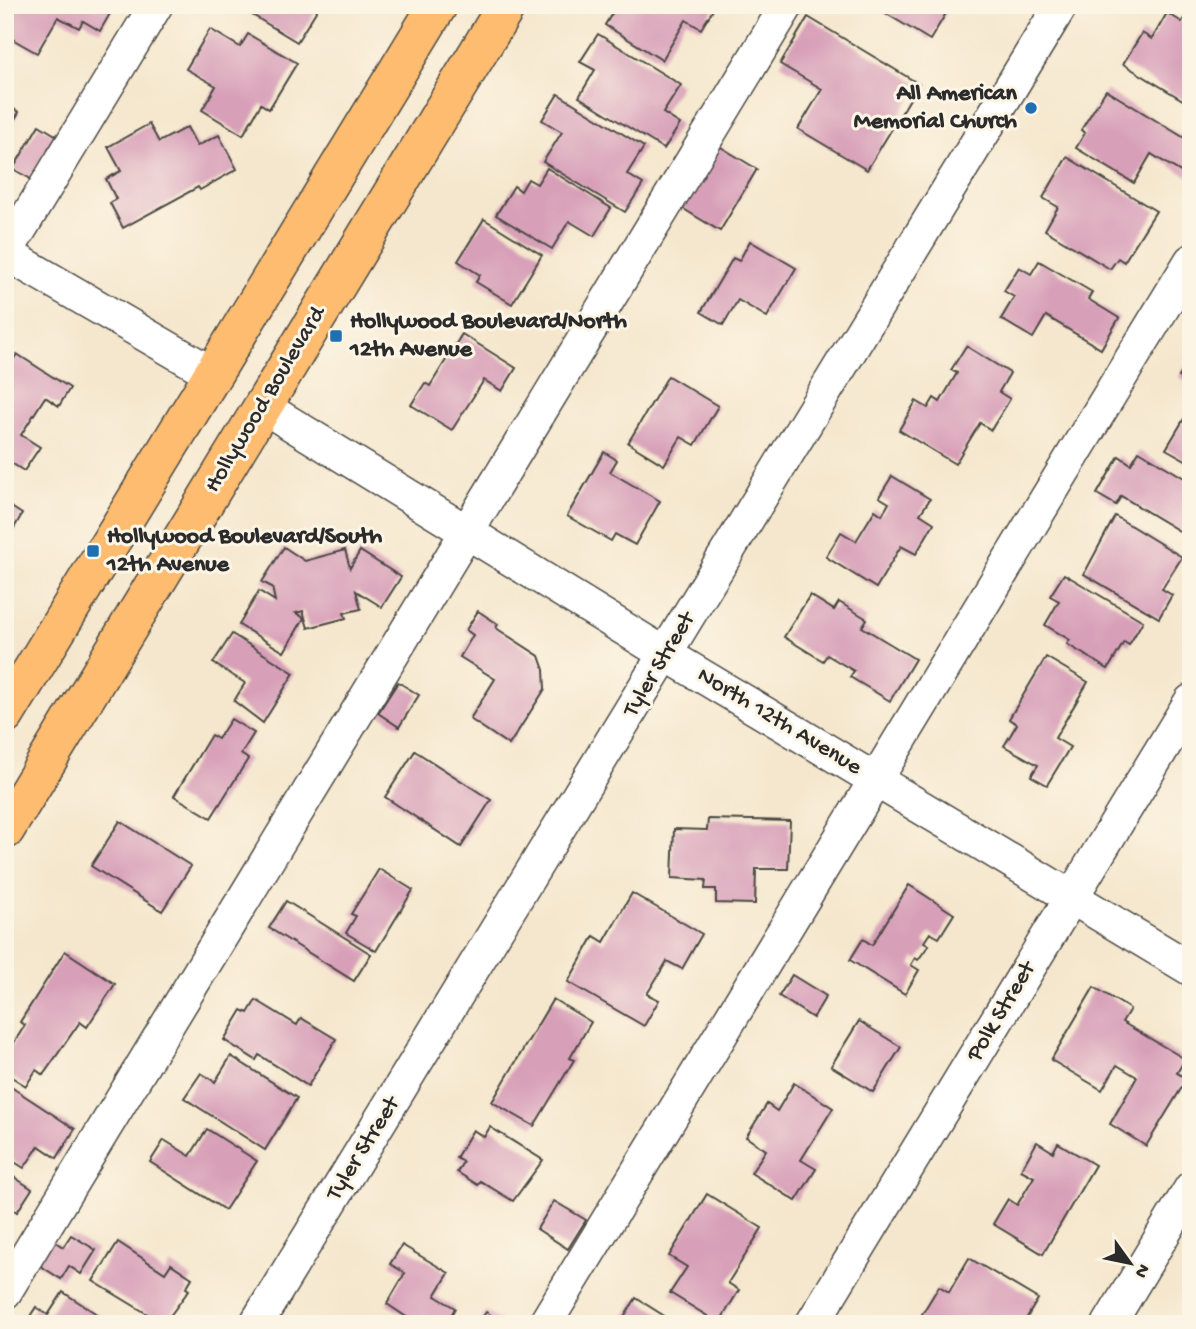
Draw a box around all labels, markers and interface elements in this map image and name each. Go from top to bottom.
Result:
place label: All American Memorial Church [854,80,1018,137]
marker: All American Memorial Church [1023,100,1039,116]
street label: Hollywood Boulevard [199,300,334,498]
place label: Hollywood Boulevard/North 12th Avenue [349,308,627,365]
marker: Hollywood Boulevard/North 12th Avenue [328,328,344,344]
place label: Hollywood Boulevard/South 12th Avenue [106,523,382,580]
marker: Hollywood Boulevard/South 12th Avenue [85,543,101,559]
street label: Tyler Street [616,606,704,724]
street label: North 12th Avenue [691,661,867,783]
street label: Polk Street [960,955,1044,1068]
street label: Tyler Street [320,1090,408,1208]
north arrow [1094,1228,1164,1298]
text: N [1128,1259,1154,1282]

